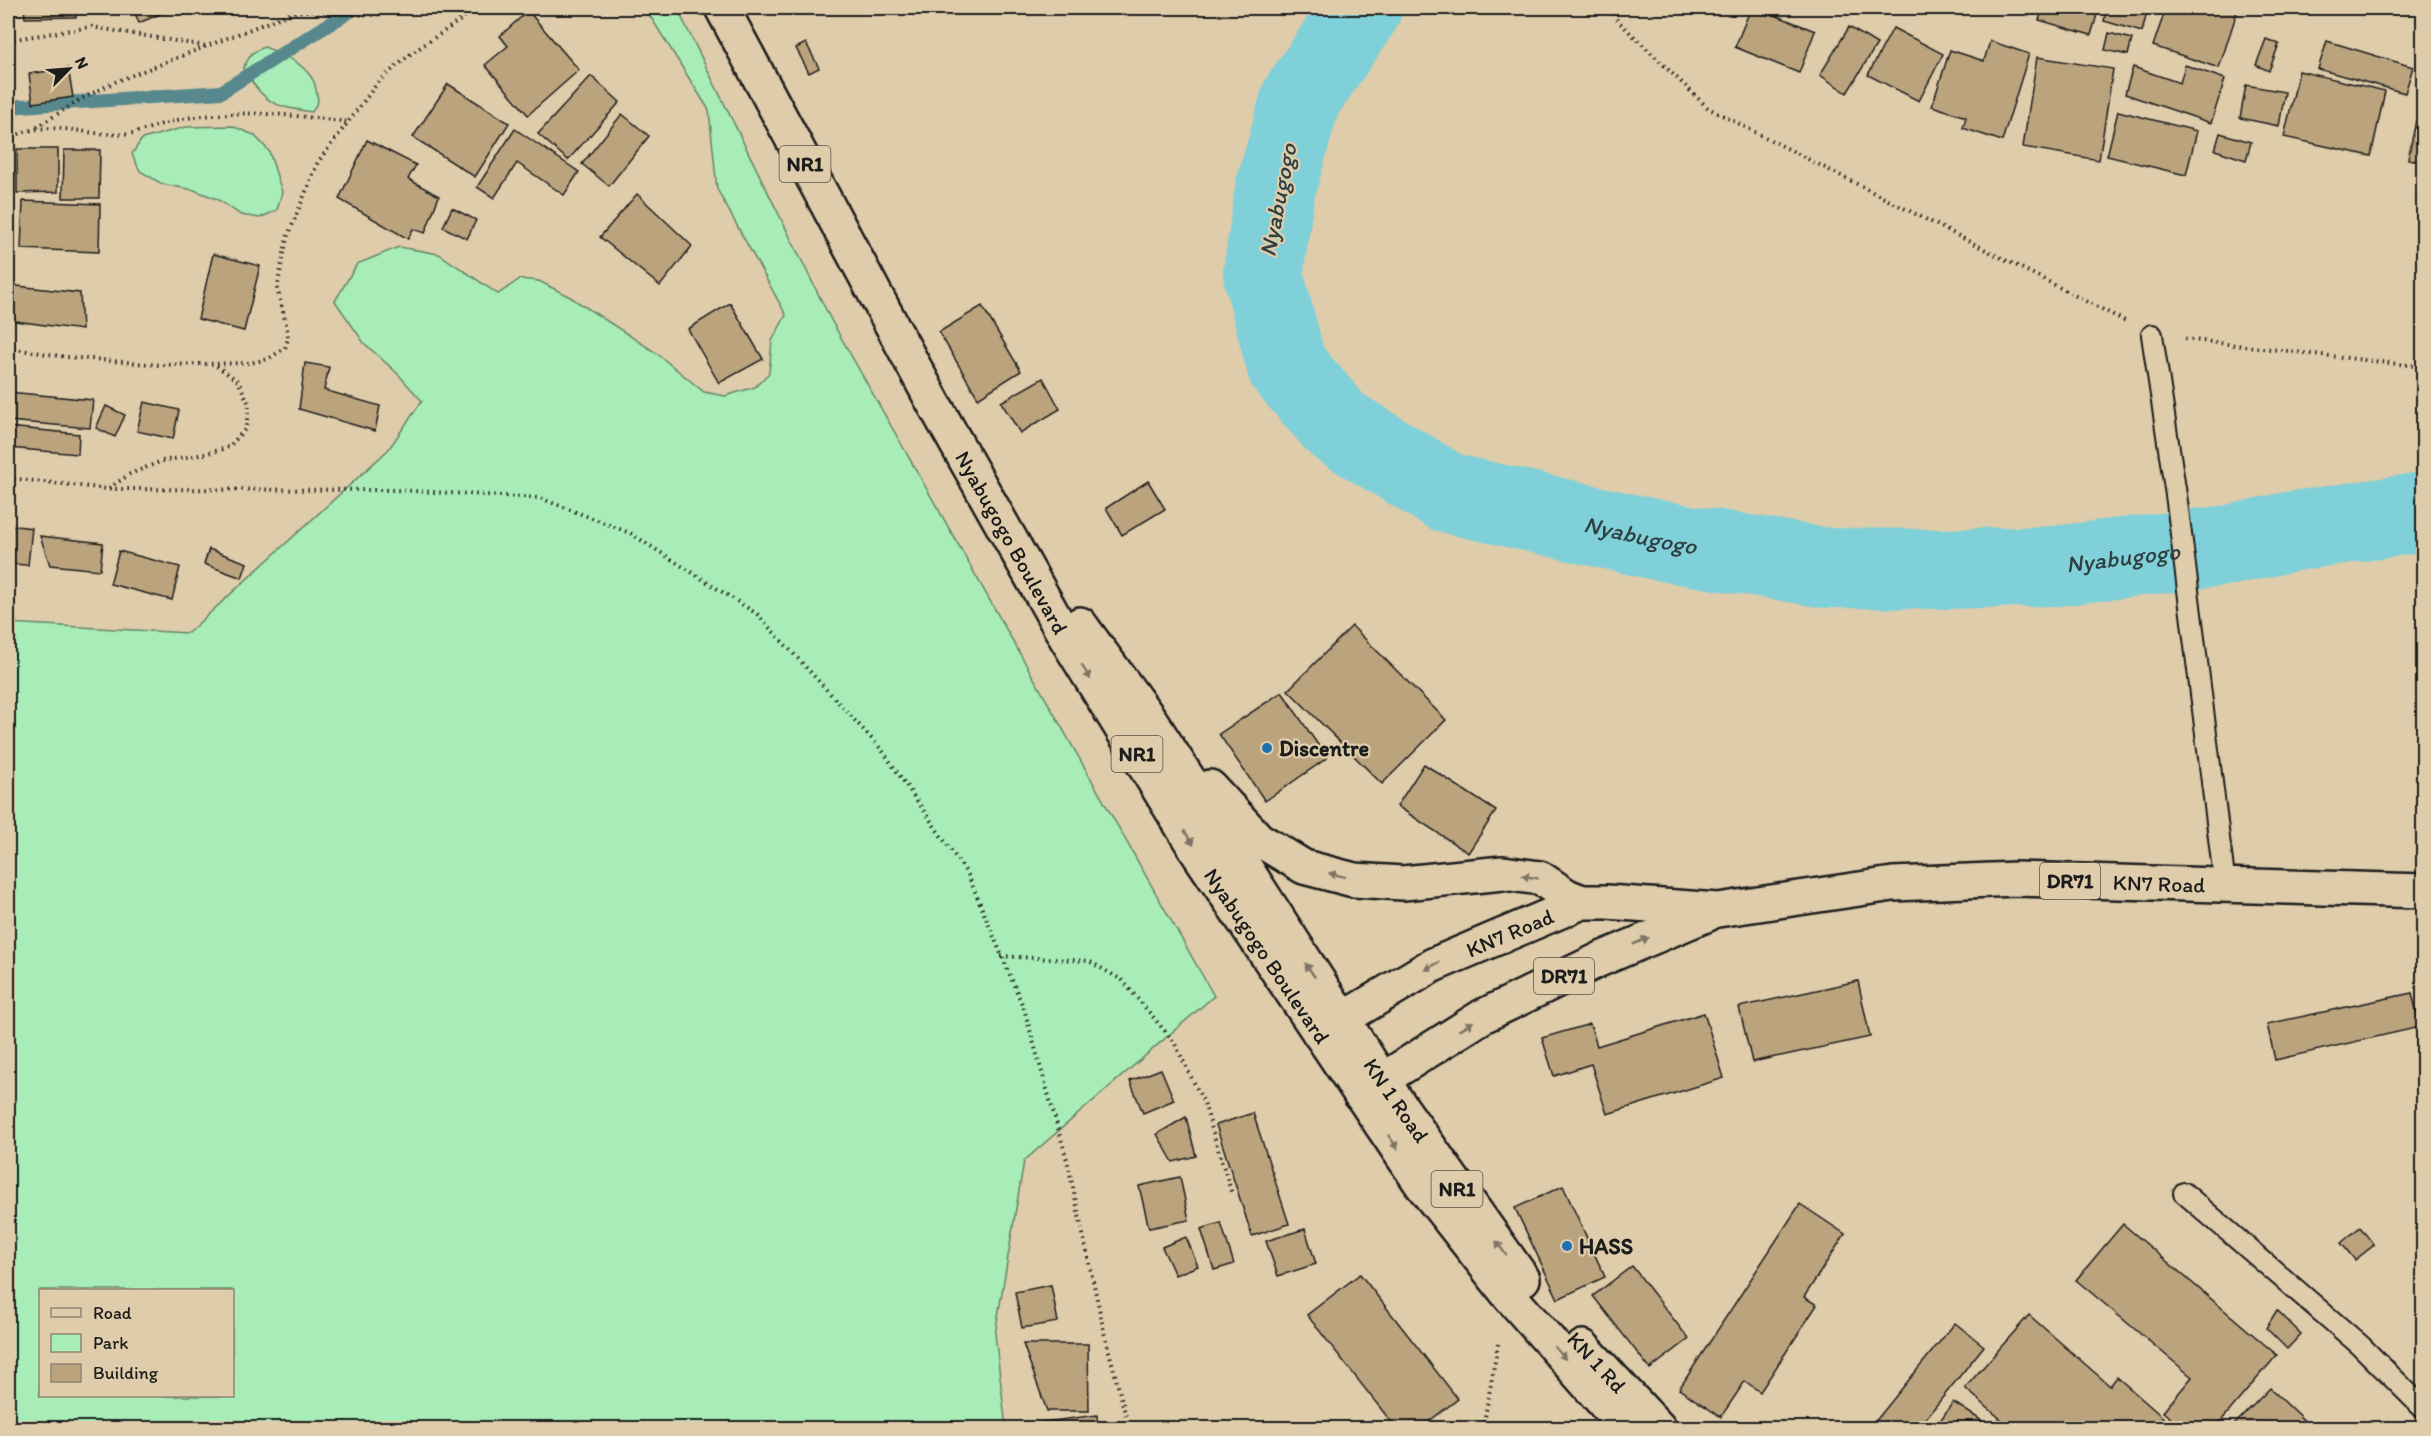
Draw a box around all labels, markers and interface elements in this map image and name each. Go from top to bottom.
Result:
north arrow [39,39,99,99]
text: N [71,54,93,72]
water label: Nyabugogo [1252,140,1303,259]
road number: NR1 [780,146,830,182]
street label: Nyabugogo Boulevard [949,446,1074,639]
water label: Nyabugogo [1581,509,1700,560]
water label: Nyabugogo [2064,536,2182,579]
one-way arrow [1081,664,1092,680]
place label: Discentre [1279,735,1369,762]
road number: NR1 [1112,736,1162,772]
marker: Discentre [1260,741,1274,755]
one-way arrow [1183,830,1194,846]
street label: Nyabugogo Boulevard [1198,863,1336,1049]
road number: DR71 [2040,863,2100,899]
street label: KN7 Road [2112,869,2206,899]
one-way arrow [1328,870,1346,880]
one-way arrow [1521,872,1540,881]
street label: KN7 Road [1462,903,1558,964]
one-way arrow [1633,937,1650,946]
road number: DR71 [1534,958,1594,994]
one-way arrow [1423,961,1440,971]
one-way arrow [1304,962,1316,978]
one-way arrow [1458,1021,1474,1032]
street label: KN 1 Road [1357,1053,1435,1148]
one-way arrow [1387,1134,1399,1150]
road number: NR1 [1432,1171,1482,1207]
place label: HASS [1579,1233,1633,1260]
marker: HASS [1560,1239,1574,1253]
one-way arrow [1495,1241,1507,1257]
legend [39,1289,234,1397]
text: Road [93,1302,132,1324]
street label: KN 1 Rd [1561,1326,1632,1399]
text: Park [93,1332,128,1354]
one-way arrow [1553,1345,1566,1361]
text: Building [93,1362,159,1384]

